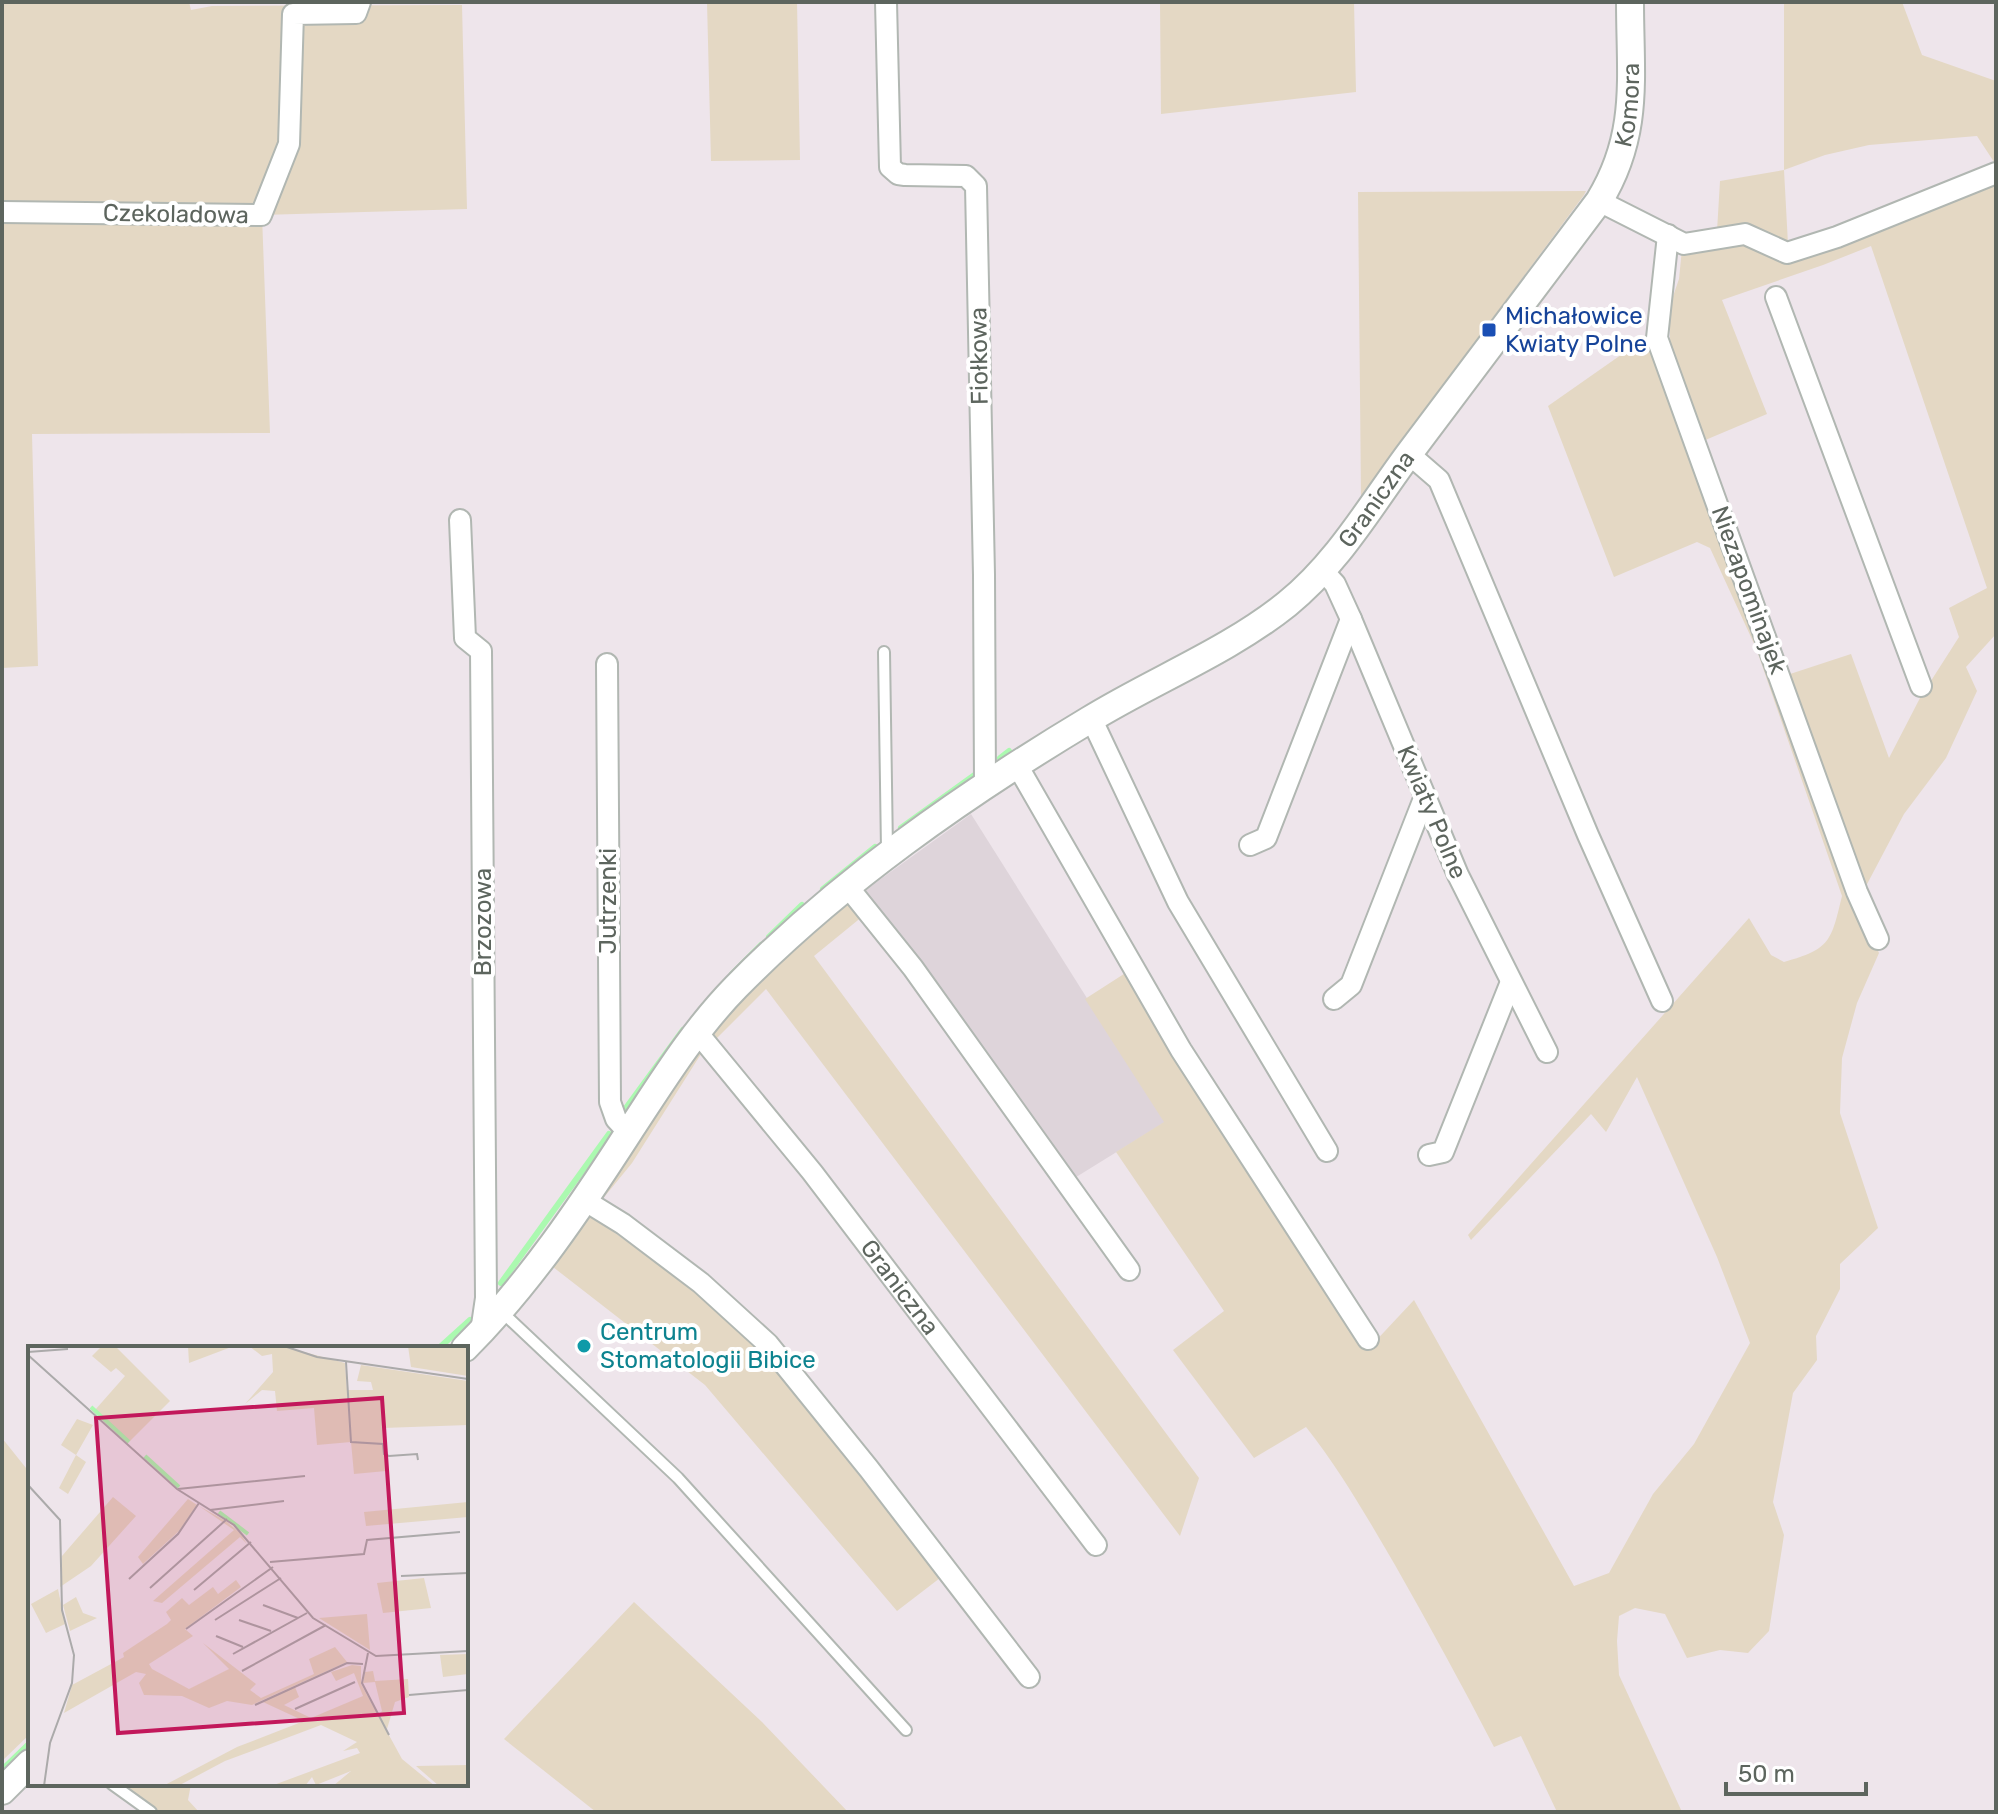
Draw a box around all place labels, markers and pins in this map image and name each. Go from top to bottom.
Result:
place label: Michałowice Kwiaty Polne [1505,302,1647,358]
marker: Michałowice Kwiaty Polne [1480,321,1498,339]
place label: Centrum Stomatologii Bibice [600,1318,816,1374]
marker: Centrum Stomatologii Bibice [575,1337,593,1355]

